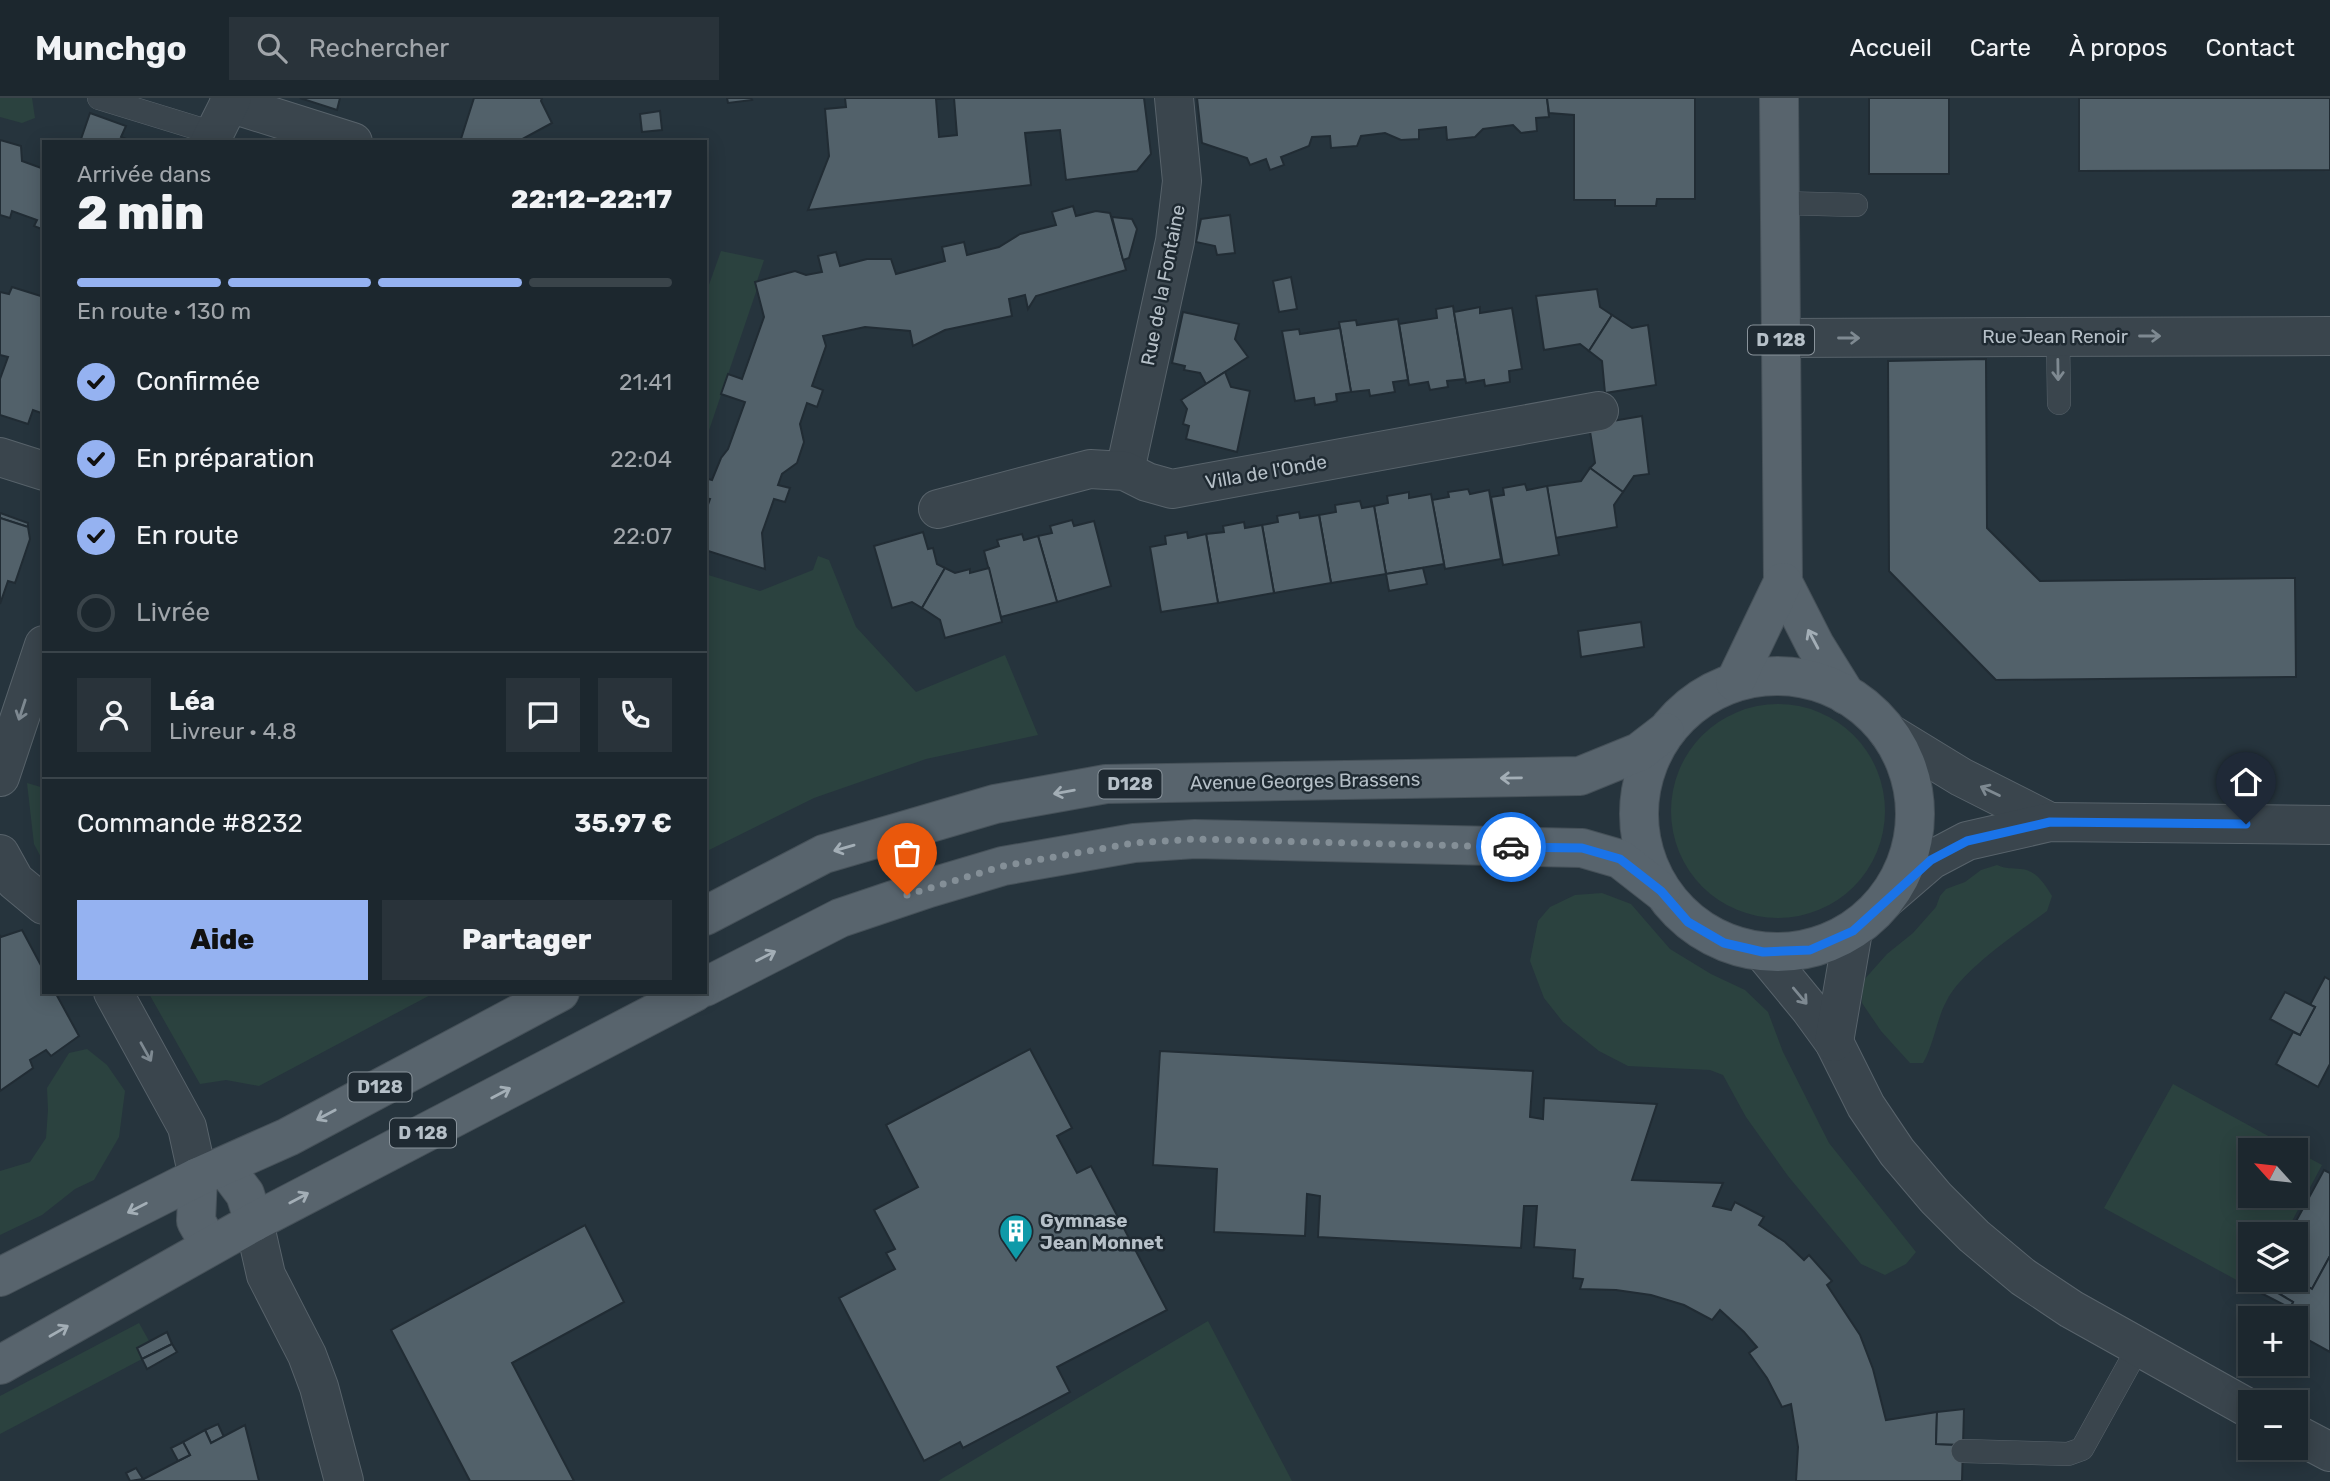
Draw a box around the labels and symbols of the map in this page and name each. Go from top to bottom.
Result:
street label: Rue de la Fontaine [1136,203,1190,367]
street label: Rue Jean Renoir [1982,325,2129,348]
road number: D 128 [1748,326,1814,354]
one-way arrow [2138,329,2161,343]
one-way arrow [1837,331,1860,345]
one-way arrow [2051,358,2065,381]
street label: Villa de l'Onde [1203,450,1329,494]
one-way arrow [1805,630,1819,650]
one-way arrow [15,699,27,721]
pin [2216,752,2276,824]
street label: Avenue Georges Brassens [1190,767,1420,795]
road number: D128 [1098,770,1162,798]
one-way arrow [1500,771,1523,784]
one-way arrow [1980,784,2001,797]
one-way arrow [1053,786,1076,799]
courier [1476,812,1546,882]
pin [877,823,937,895]
one-way arrow [833,842,855,855]
one-way arrow [755,949,776,962]
one-way arrow [1792,987,1807,1005]
one-way arrow [140,1041,153,1062]
road number: D128 [348,1072,412,1102]
one-way arrow [490,1085,510,1099]
one-way arrow [317,1109,337,1123]
road number: D 128 [390,1118,456,1148]
north arrow [2238,1138,2308,1208]
one-way arrow [288,1190,309,1204]
one-way arrow [127,1201,148,1215]
place label: Gymnase Jean Monnet [1040,1209,1164,1254]
building icon: Gymnase Jean Monnet [997,1212,1035,1261]
one-way arrow [49,1324,69,1338]

